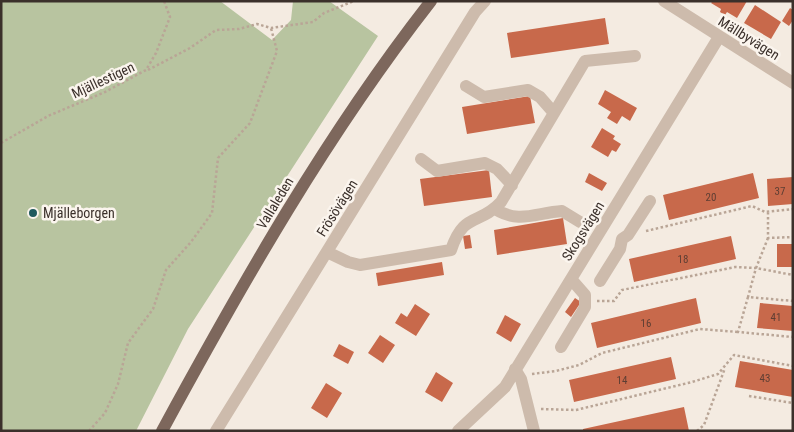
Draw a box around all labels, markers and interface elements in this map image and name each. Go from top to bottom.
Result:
street label: Mällbyvägen [715,13,783,63]
street label: Mjällestigen [69,59,137,101]
street label: Vallaleden [253,174,297,232]
street label: Frösövägen [313,177,361,239]
house number: 37 [775,185,785,198]
house number: 20 [706,191,716,204]
street label: Skogsvägen [559,198,607,264]
place label: Mjälleborgen [43,205,115,221]
marker: Mjälleborgen [27,207,39,219]
house number: 18 [678,253,688,266]
house number: 41 [771,311,781,324]
house number: 16 [641,317,651,330]
house number: 43 [760,372,770,385]
house number: 14 [617,374,628,387]

